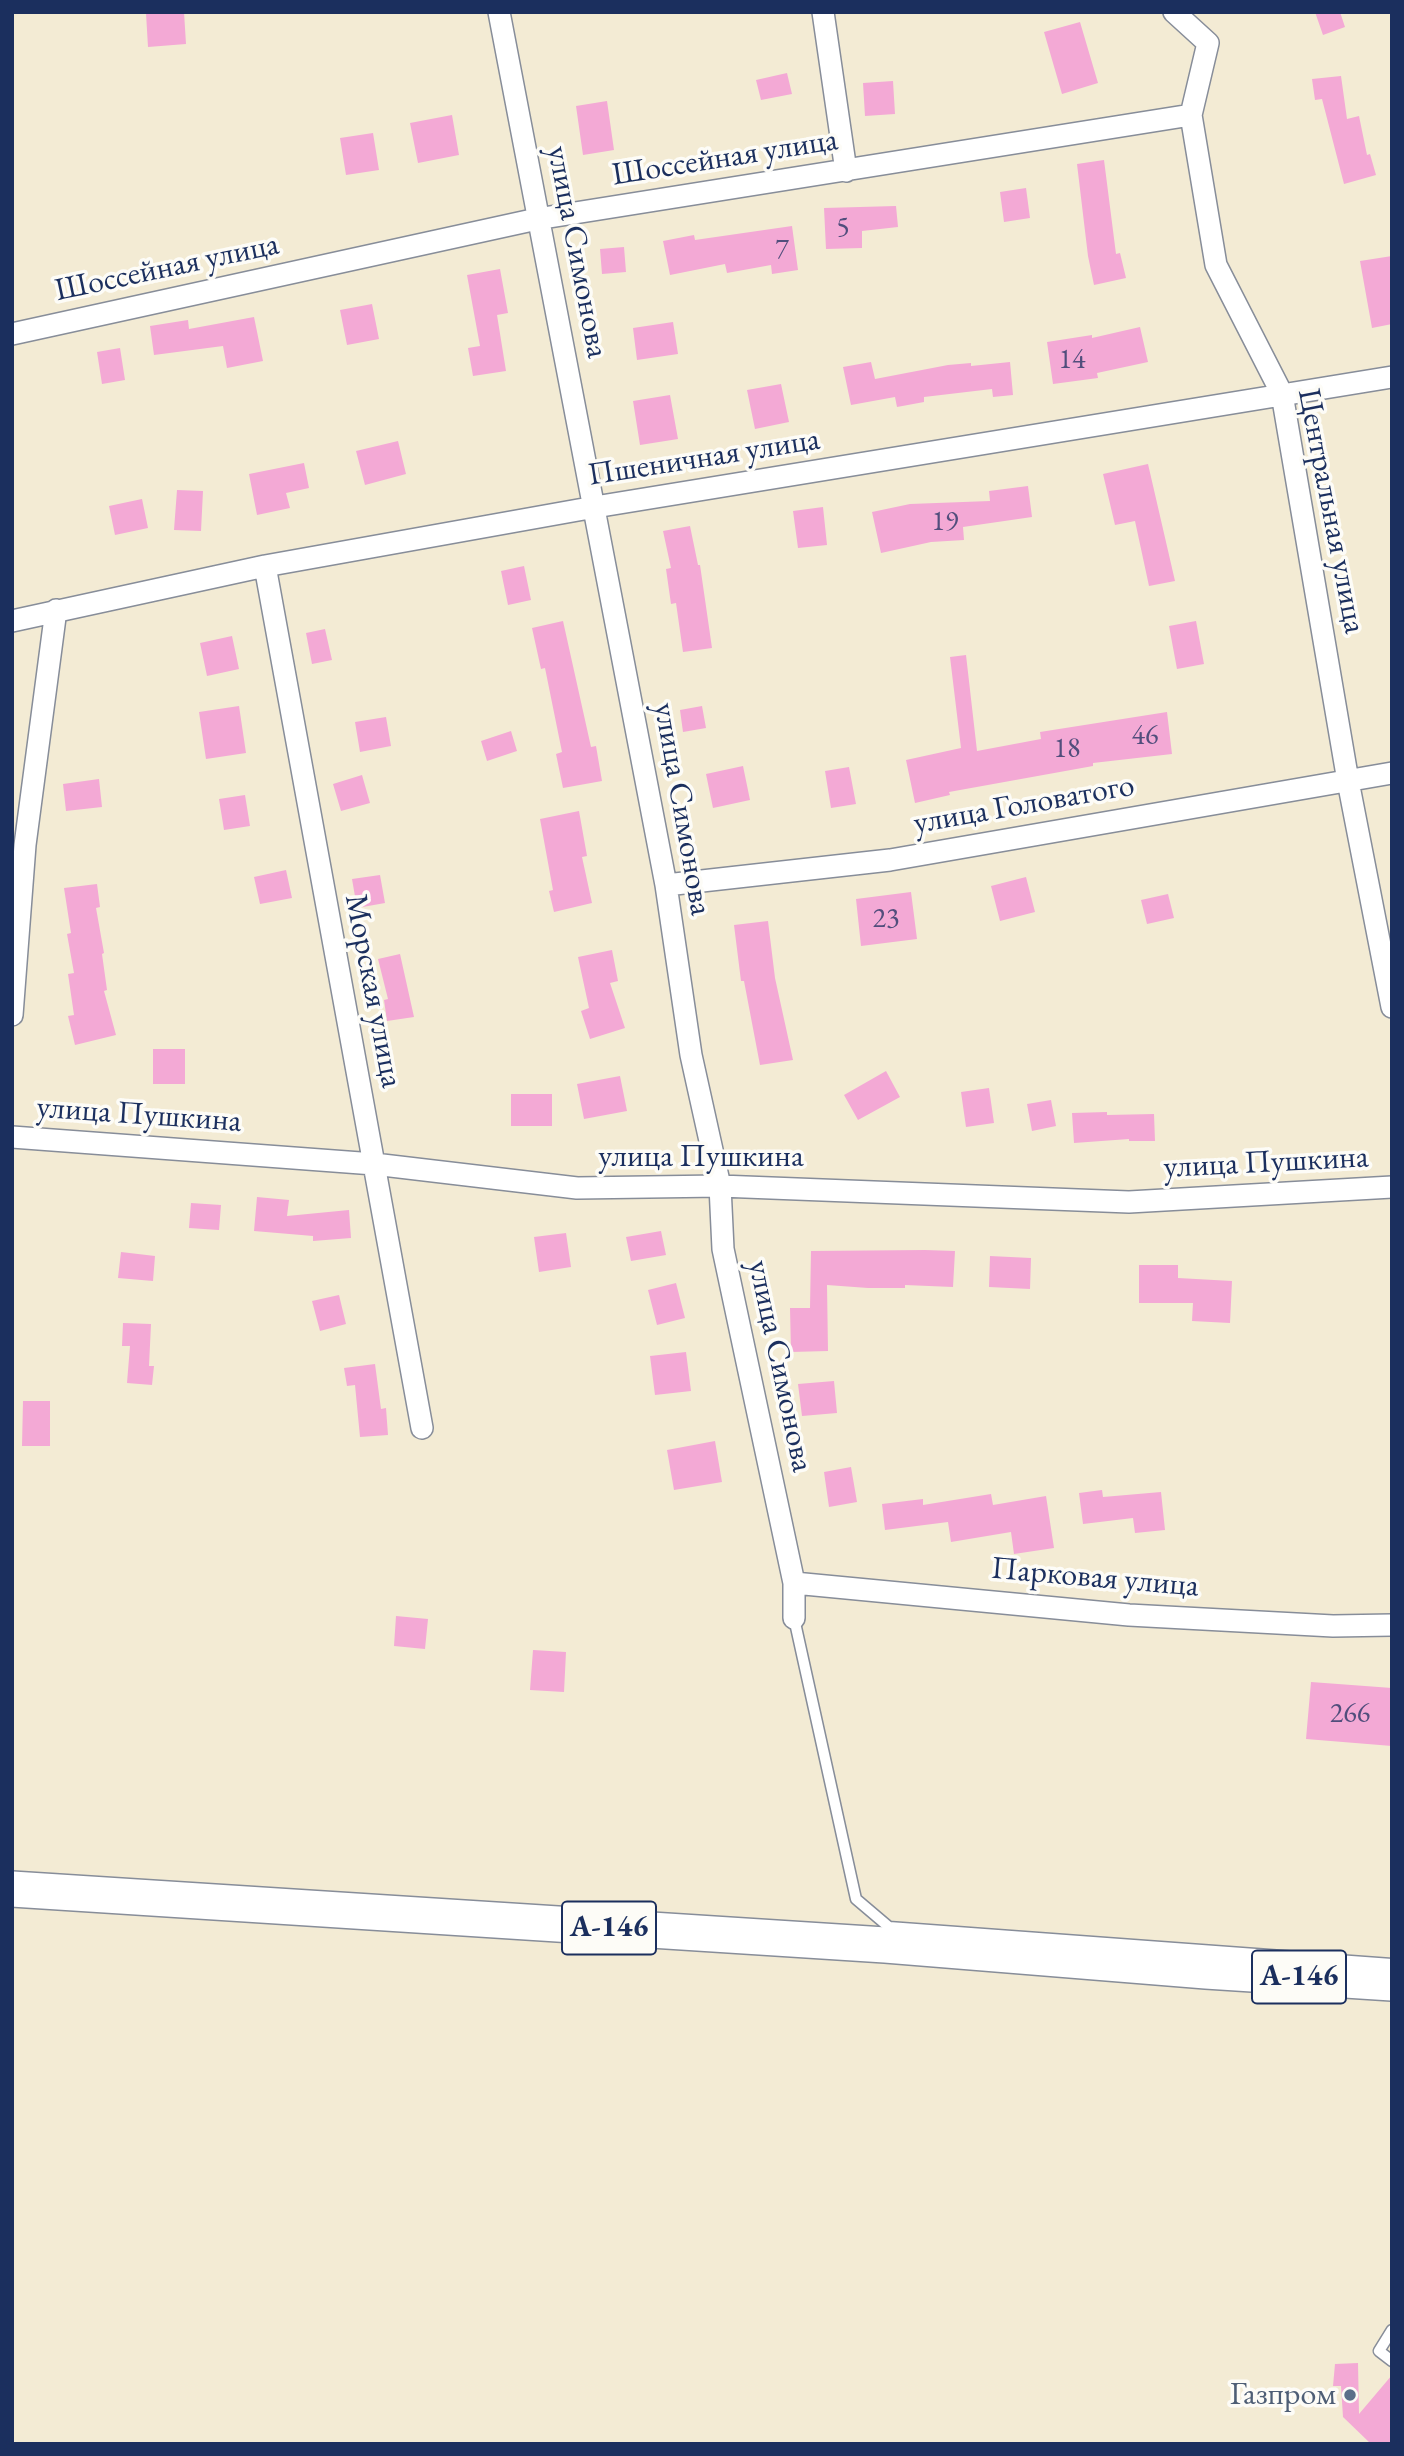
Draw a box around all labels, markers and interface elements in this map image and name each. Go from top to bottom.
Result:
street label: Шоссейная улица [609,121,841,195]
street label: улица Симонова [538,143,616,361]
house number: 5 [836,211,850,245]
street label: Шоссейная улица [52,226,282,310]
house number: 7 [775,233,789,267]
house number: 14 [1059,343,1085,377]
street label: Центральная улица [1288,385,1374,637]
street label: Пшеничная улица [585,421,823,495]
house number: 19 [932,505,958,539]
street label: улица Симонова [644,700,720,918]
house number: 46 [1132,719,1158,753]
house number: 18 [1054,732,1080,766]
street label: улица Головатого [911,767,1137,843]
street label: Морская улица [335,891,411,1091]
house number: 23 [873,902,899,936]
street label: улица Пушкина [35,1089,243,1141]
street label: улица Пушкина [598,1138,804,1176]
street label: улица Пушкина [1162,1138,1370,1188]
street label: улица Симонова [739,1257,821,1475]
street label: Парковая улица [990,1550,1200,1606]
house number: 266 [1330,1697,1370,1731]
road number: А-146 [562,1902,656,1954]
road number: А-146 [1252,1951,1346,2004]
place label: Газпром [1230,2376,1336,2414]
marker: Газпром [1342,2387,1358,2403]

